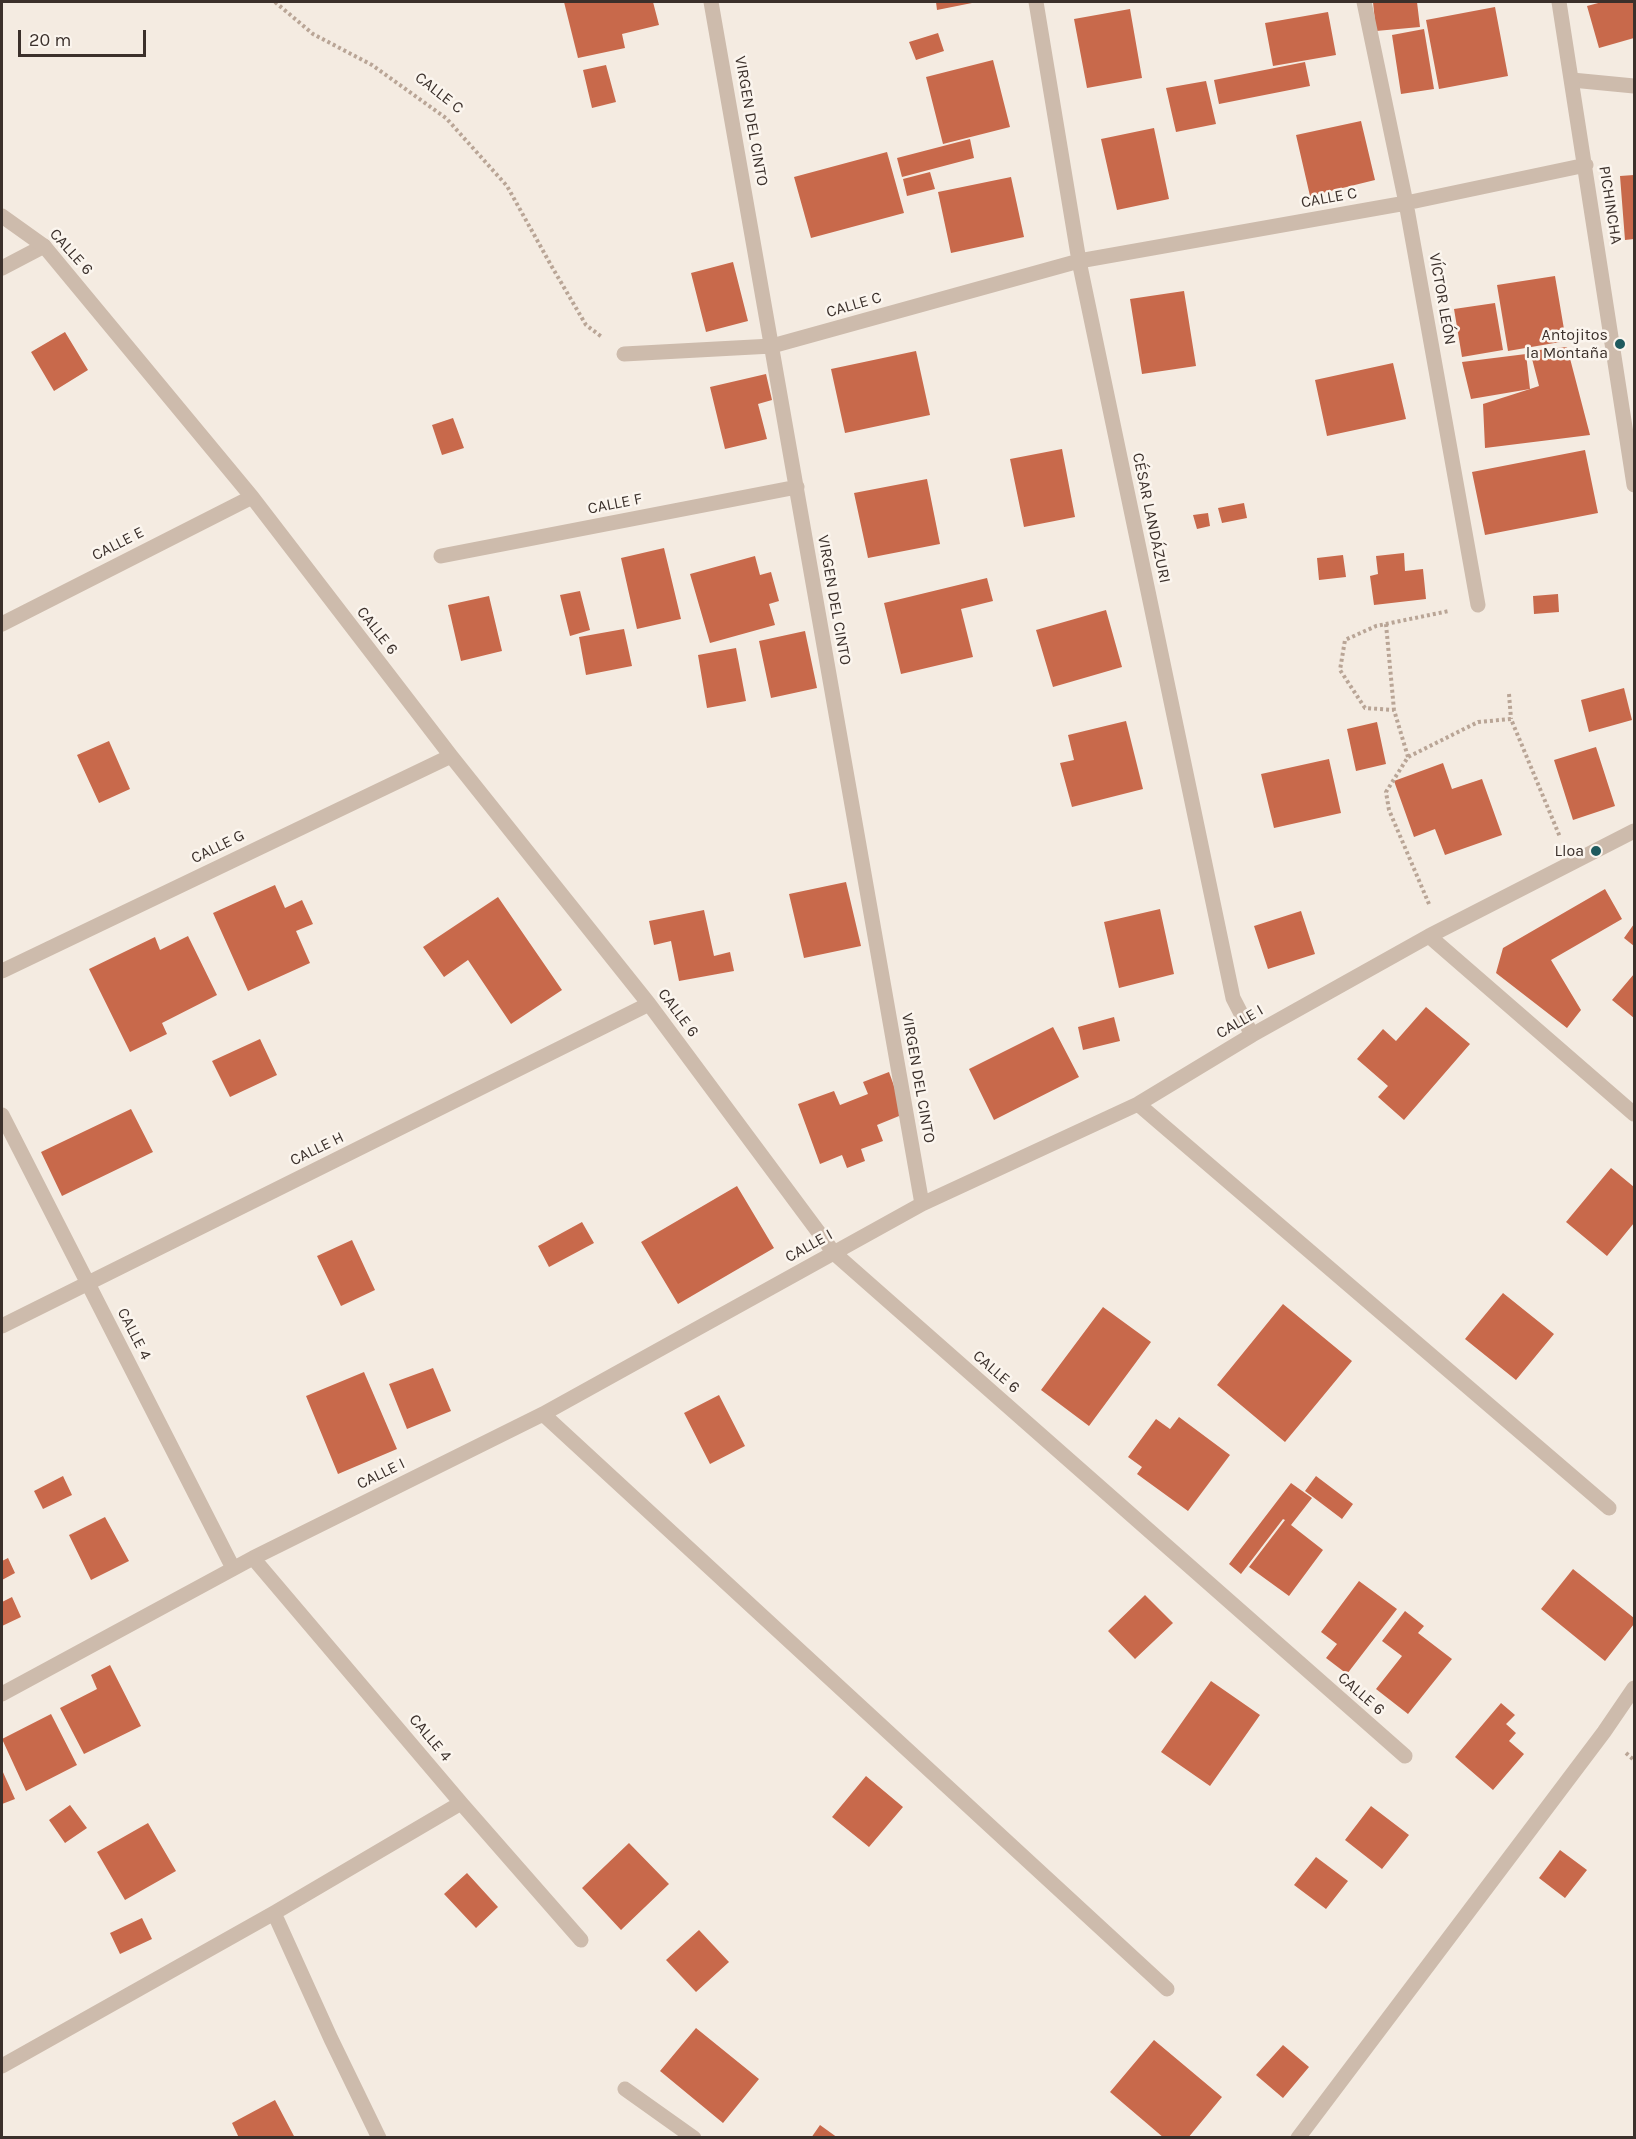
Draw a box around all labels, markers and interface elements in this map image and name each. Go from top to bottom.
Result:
scale bar [21,18,148,56]
text: 20 m [29,29,71,51]
street label: VIRGEN DEL CINTO [730,54,772,188]
street label: CALLE C [411,68,467,118]
street label: PICHINCHA [1594,165,1626,245]
street label: CALLE C [1299,184,1359,212]
street label: CALLE 6 [45,225,97,279]
street label: VÍCTOR LEÓN [1424,252,1460,346]
street label: CALLE C [824,288,884,322]
place label: Antojitos la Montaña [1526,325,1608,363]
marker: Antojitos la Montaña [1613,337,1627,351]
street label: CÉSAR LANDÁZURI [1128,451,1174,585]
street label: CALLE F [586,489,644,519]
street label: CALLE E [89,523,147,565]
street label: VIRGEN DEL CINTO [813,533,855,667]
street label: CALLE 6 [352,603,402,659]
street label: CALLE G [188,826,248,868]
place label: Lloa [1554,841,1584,861]
marker: Lloa [1589,844,1603,858]
street label: CALLE 6 [654,985,702,1041]
street label: CALLE I [1213,1001,1267,1043]
street label: VIRGEN DEL CINTO [897,1011,939,1145]
street label: CALLE H [287,1128,347,1170]
street label: CALLE I [782,1225,836,1267]
street label: CALLE 4 [113,1305,155,1363]
street label: CALLE 6 [969,1346,1023,1398]
street label: CALLE I [354,1454,408,1494]
street label: CALLE 6 [1334,1668,1388,1720]
street label: CALLE 4 [405,1710,455,1766]

